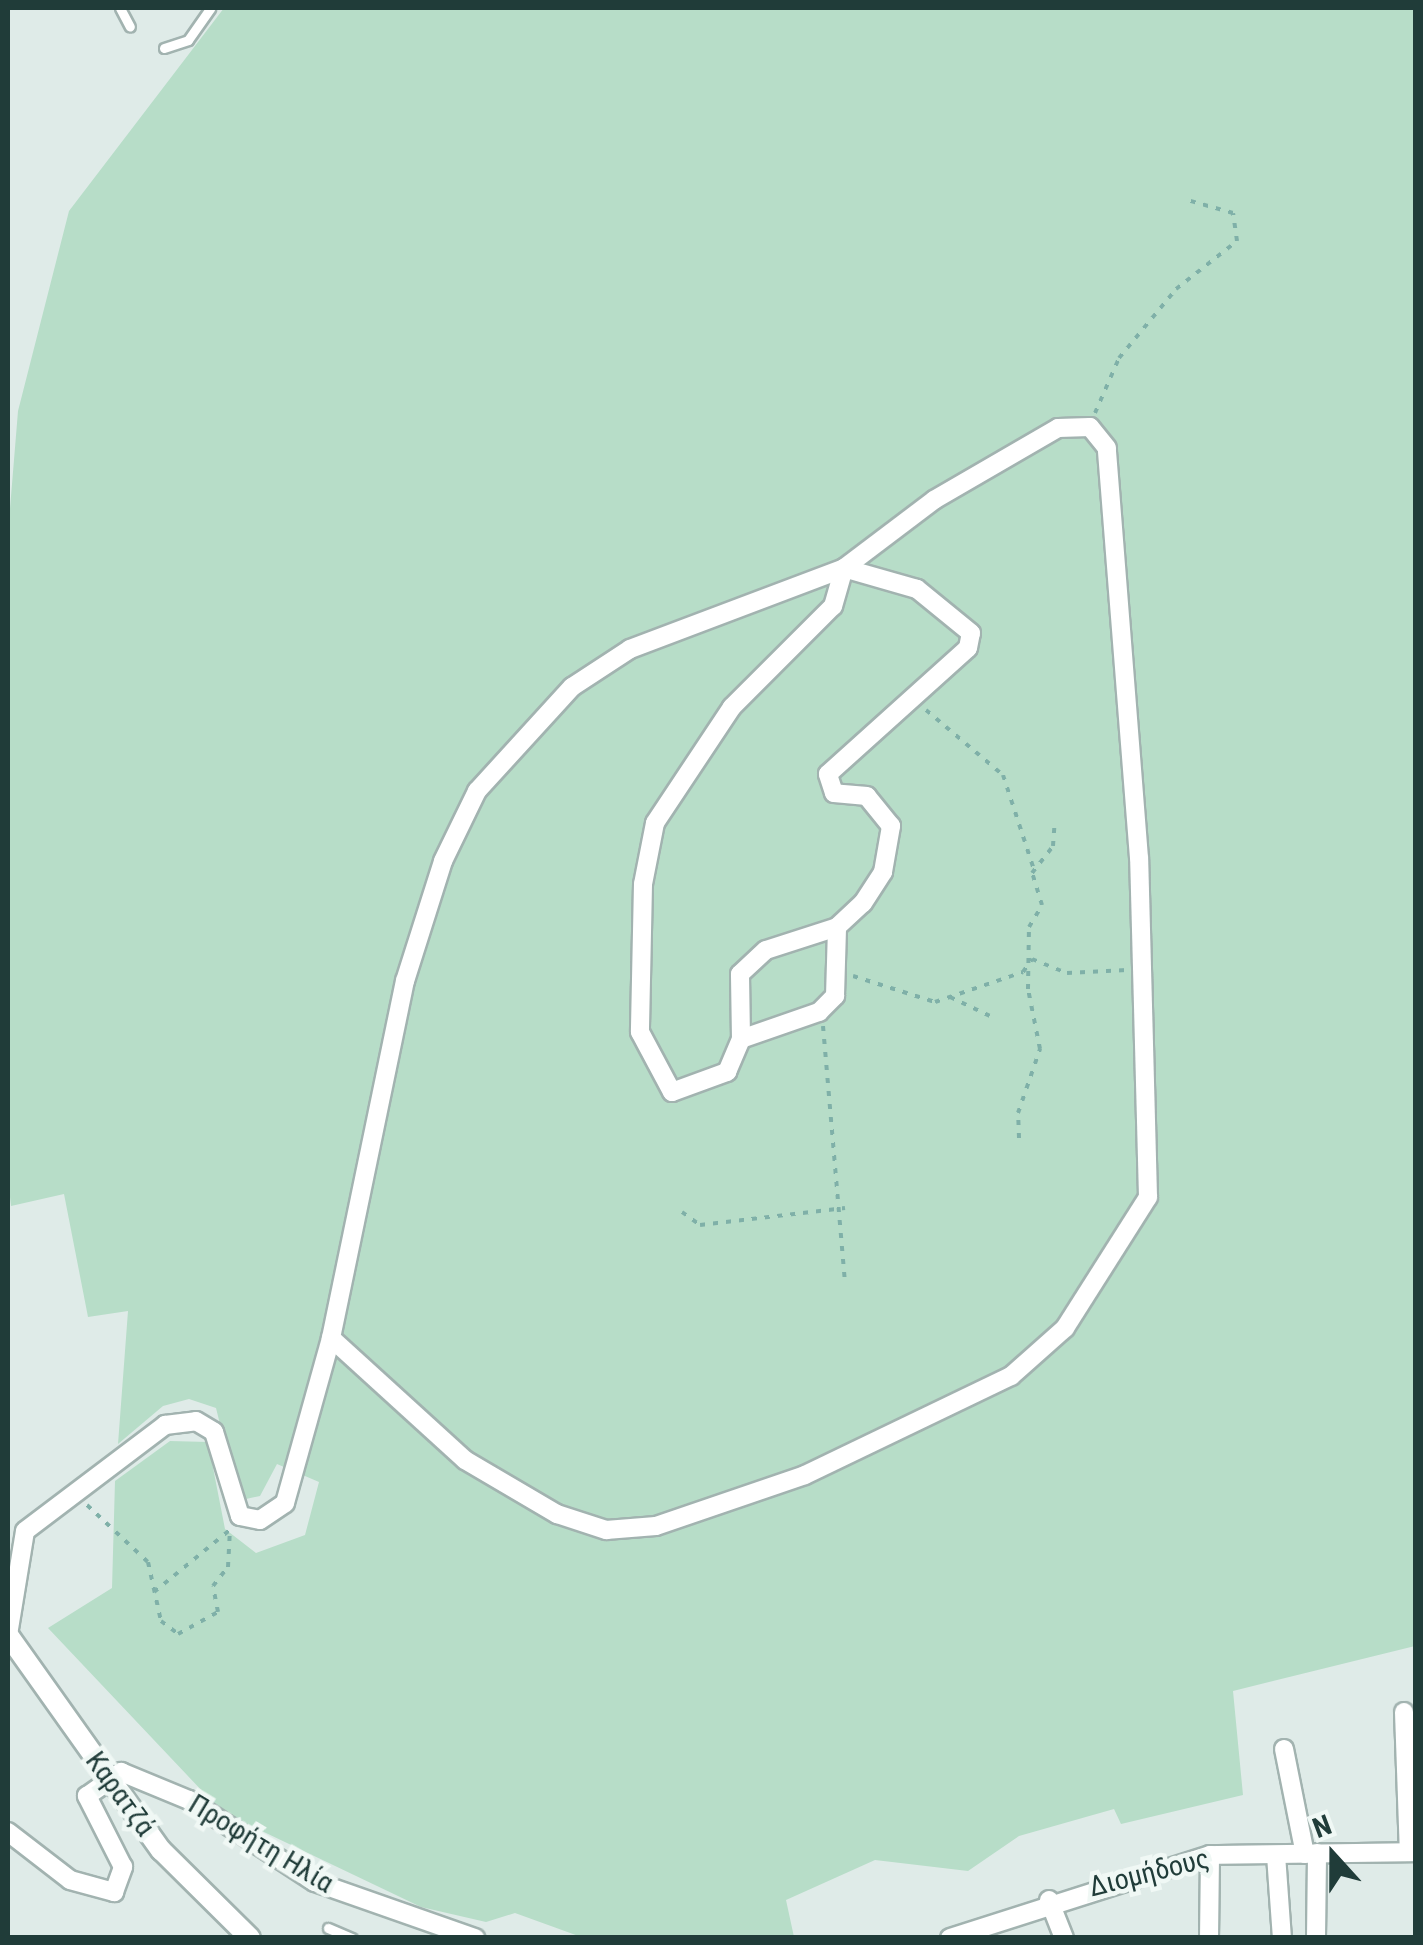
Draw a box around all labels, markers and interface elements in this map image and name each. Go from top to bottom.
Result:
street label: Καρατζά [78,1745,162,1843]
street label: Προφήτη Ηλία [182,1788,340,1900]
north arrow [1283,1805,1383,1905]
text: N [1308,1808,1336,1845]
street label: Διομήδους [1086,1842,1212,1904]

